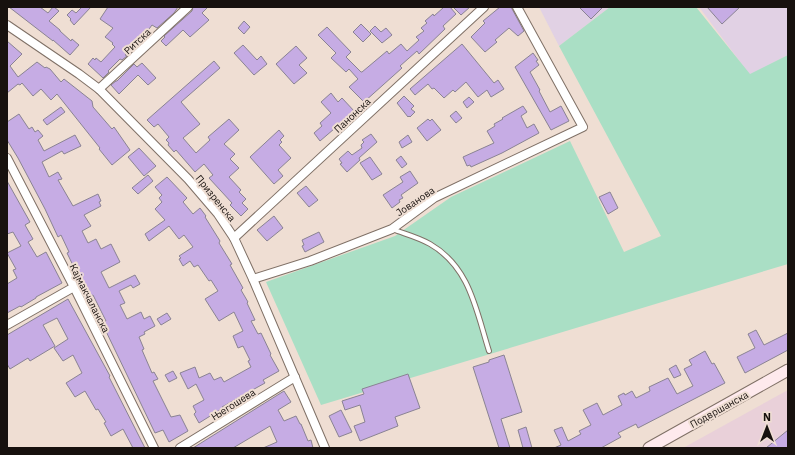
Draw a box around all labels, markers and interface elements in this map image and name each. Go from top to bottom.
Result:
street label: Ритска [121,25,154,57]
street label: Панонска [331,95,374,136]
street label: Призренска [193,172,239,225]
street label: Јованова [393,183,438,219]
street label: Кајмакчаланска [67,262,113,335]
street label: Његошева [209,385,258,423]
street label: Подвршанска [688,388,751,431]
north arrow [747,407,787,447]
text: N [763,410,771,424]

